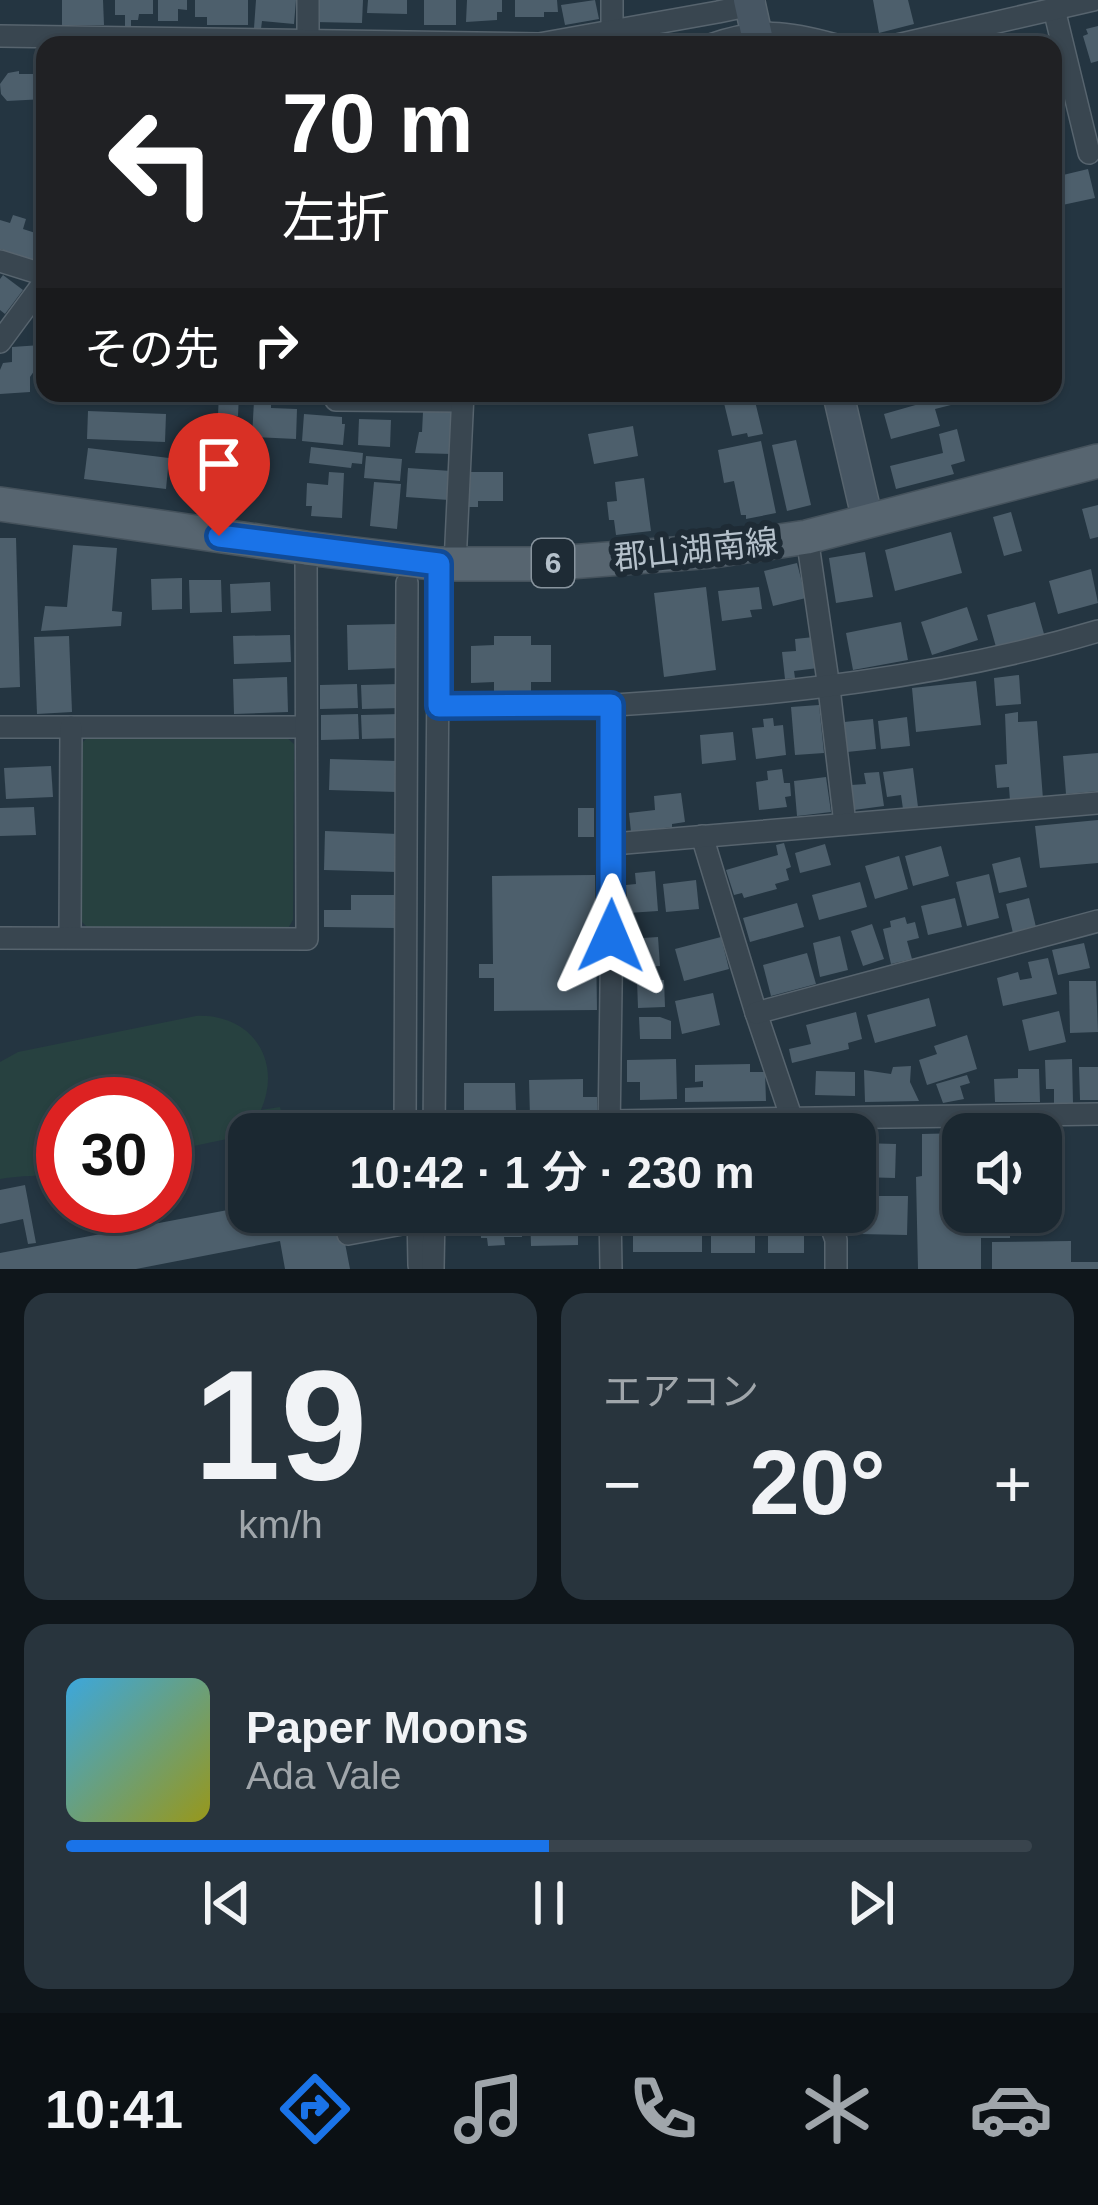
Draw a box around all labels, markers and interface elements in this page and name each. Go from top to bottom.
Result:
text: 70 m [282,76,473,170]
icon: left [84,84,240,240]
text: 左折 [282,188,390,248]
icon: right [243,312,309,378]
text: その先 [84,324,219,375]
pin [168,413,270,536]
icon: arrive [186,431,252,497]
street label: 郡山湖南線 [612,522,780,577]
road number: 6 [532,539,574,587]
position arrow [548,873,674,999]
speed limit sign: 30 [36,1077,192,1233]
map controls [942,1113,1062,1233]
button: sound [942,1113,1062,1233]
text: 10:42 · 1 分 · 230 m [349,1147,755,1198]
text: 19 [194,1338,367,1512]
text: エアコン [603,1370,759,1413]
text: 20° [749,1433,886,1533]
text: − [603,1447,642,1521]
text: + [993,1447,1032,1521]
text: km/h [238,1503,323,1546]
text: Paper Moons [246,1702,529,1753]
text: Ada Vale [246,1754,401,1797]
icon: previous [194,1870,260,1936]
icon: pause [516,1870,582,1936]
icon: next [838,1870,904,1936]
icon: directions [273,2067,357,2151]
icon: music [447,2067,531,2151]
icon: phone [621,2067,705,2151]
icon: climate [795,2067,879,2151]
icon: car [969,2067,1053,2151]
text: 10:41 [45,2079,183,2139]

